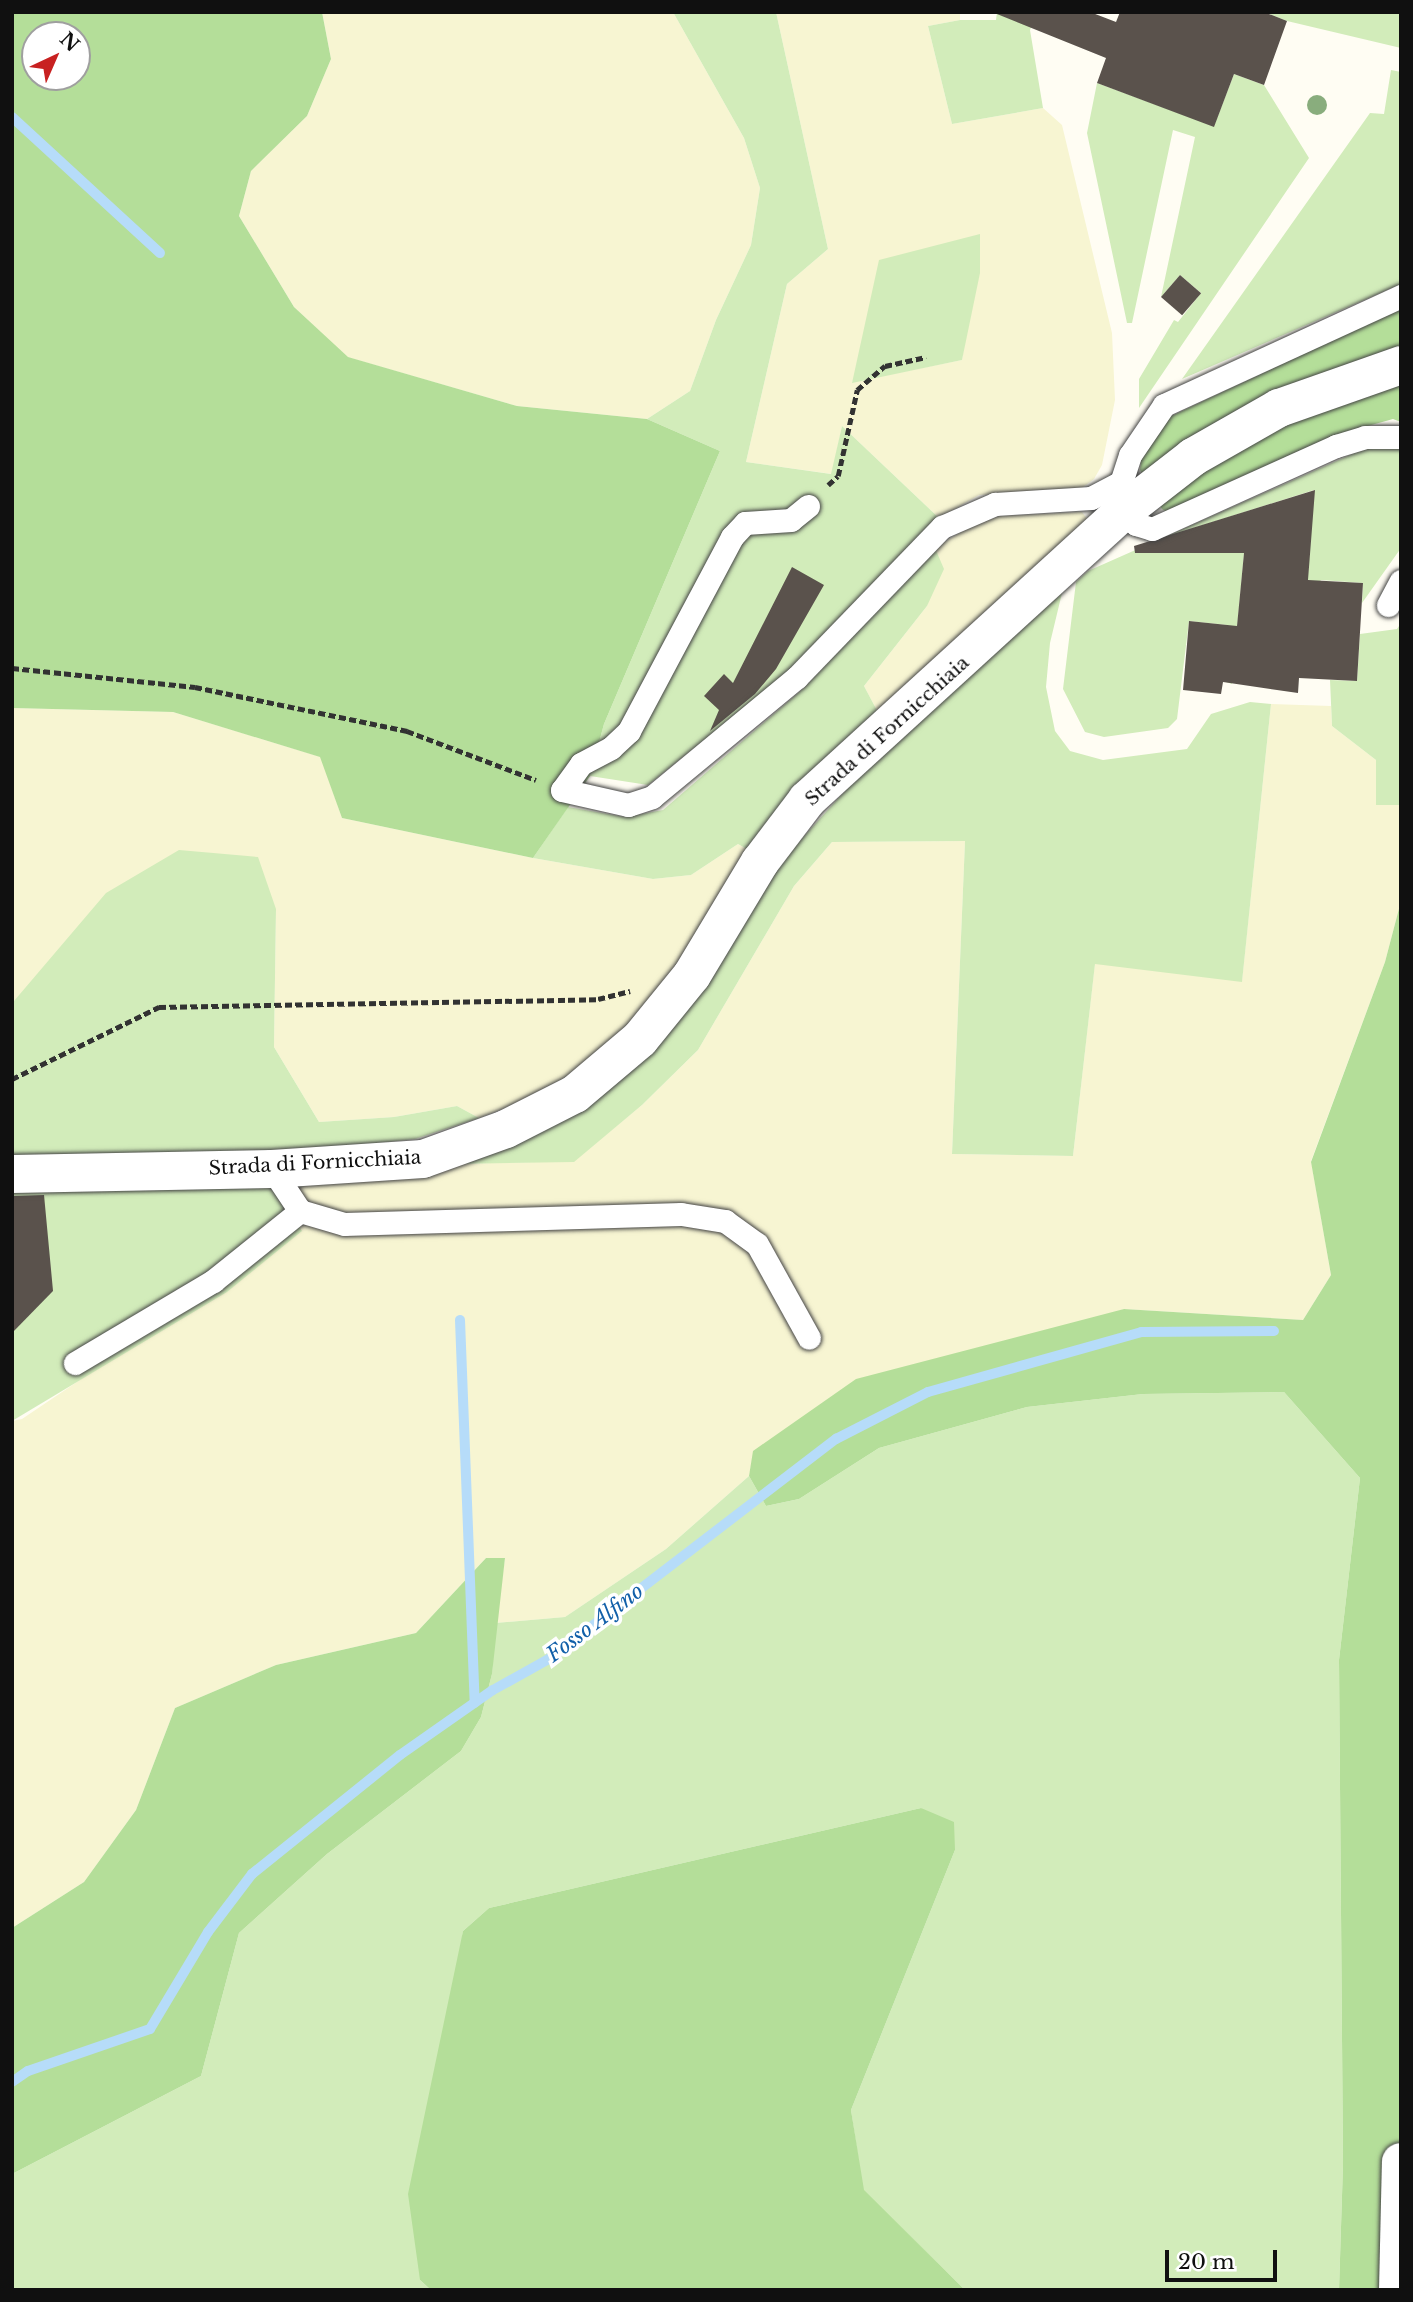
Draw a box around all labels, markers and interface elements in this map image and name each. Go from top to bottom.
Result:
north arrow [21,21,91,91]
text: N [55,27,84,56]
street label: Strada di Fornicchiaia [800,651,974,811]
street label: Strada di Fornicchiaia [208,1146,422,1180]
water label: Fosso Alfino [541,1578,649,1668]
scale bar [1168,2236,1280,2280]
text: 20 m [1178,2249,1235,2275]

